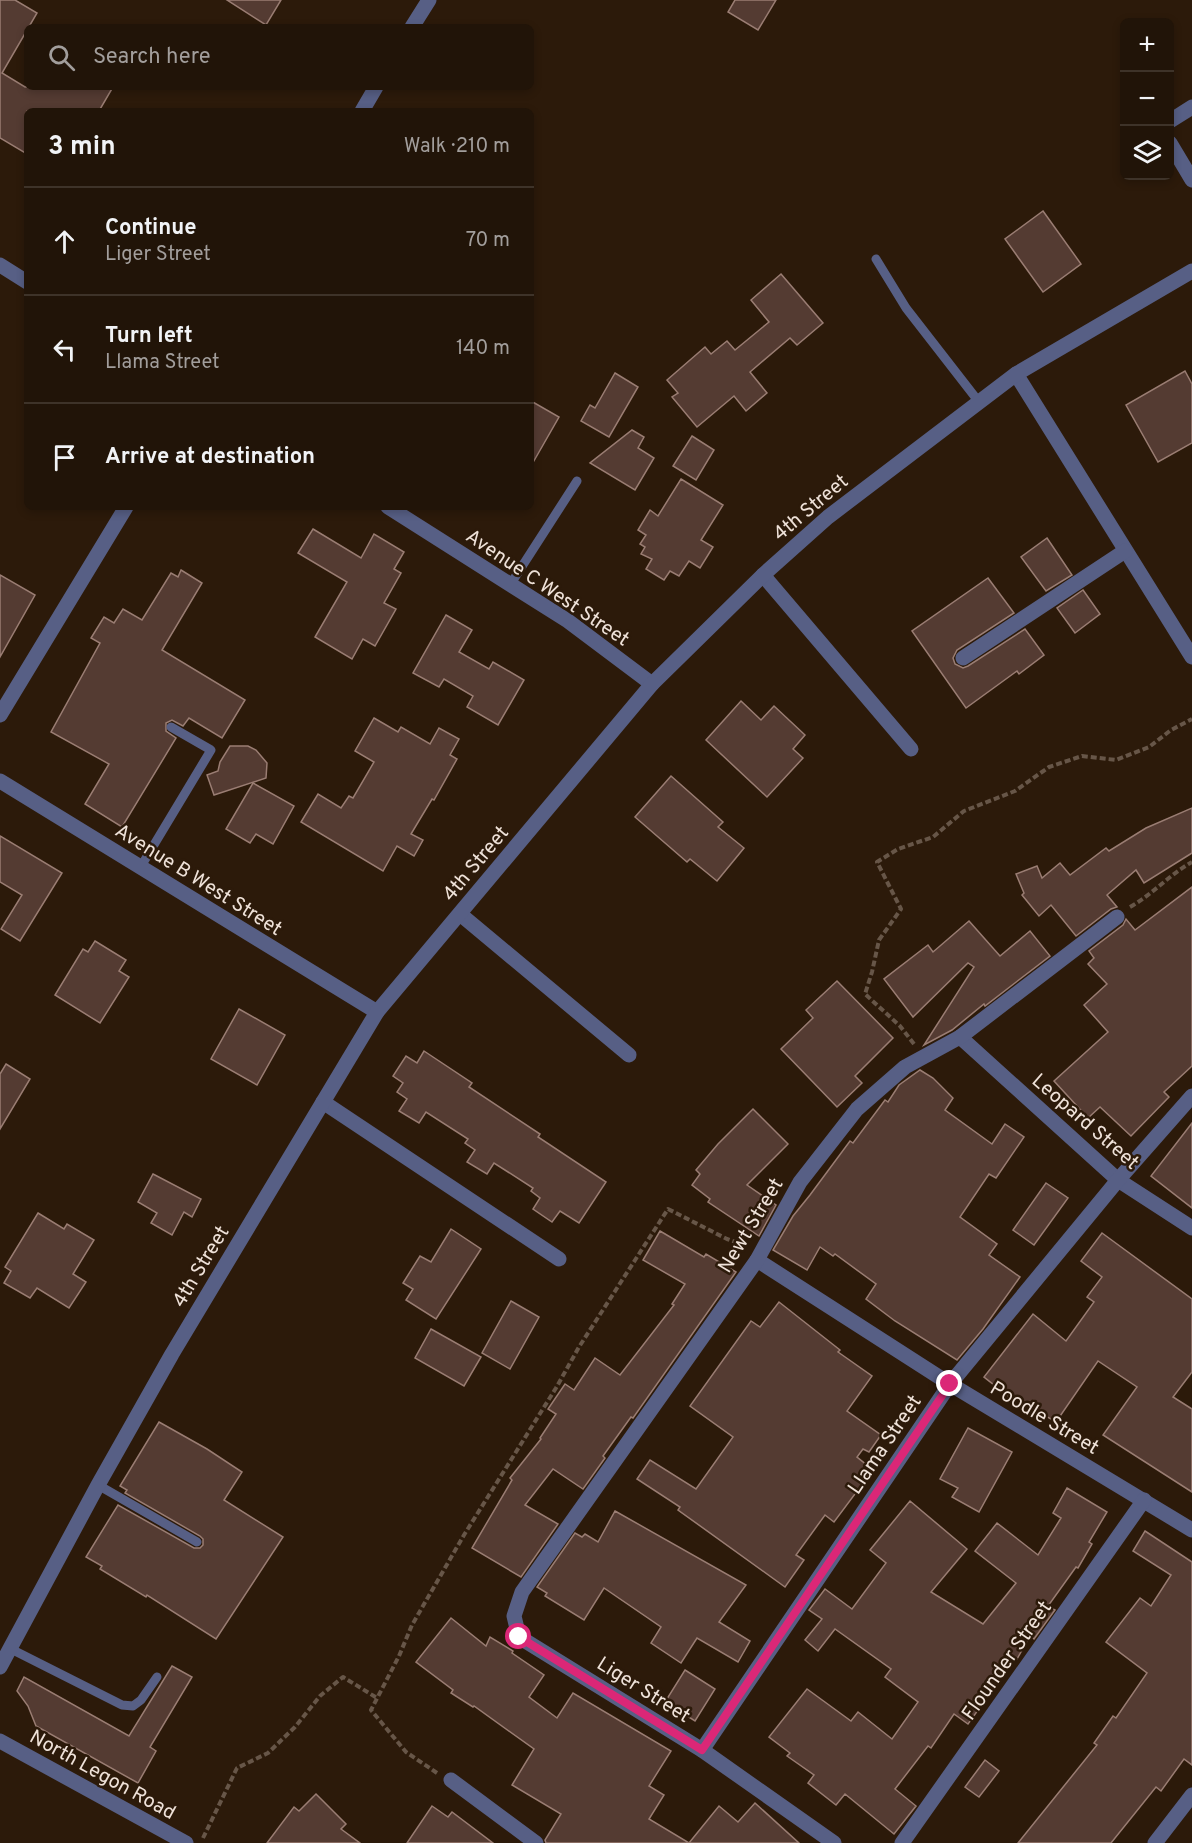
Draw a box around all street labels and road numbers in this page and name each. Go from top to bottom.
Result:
street label: 4th Street [768,469,854,548]
street label: Avenue C West Street [460,524,634,653]
street label: Avenue B West Street [109,819,286,943]
street label: 4th Street [437,821,516,907]
street label: Leopard Street [1026,1069,1144,1176]
street label: Newt Street [713,1174,790,1278]
street label: 4th Street [167,1222,236,1313]
street label: Poodle Street [985,1376,1103,1461]
street label: Llama Street [843,1390,928,1500]
street label: Flounder Street [957,1596,1059,1726]
street label: Liger Street [591,1652,695,1730]
street label: North Legon Road [24,1725,180,1827]

